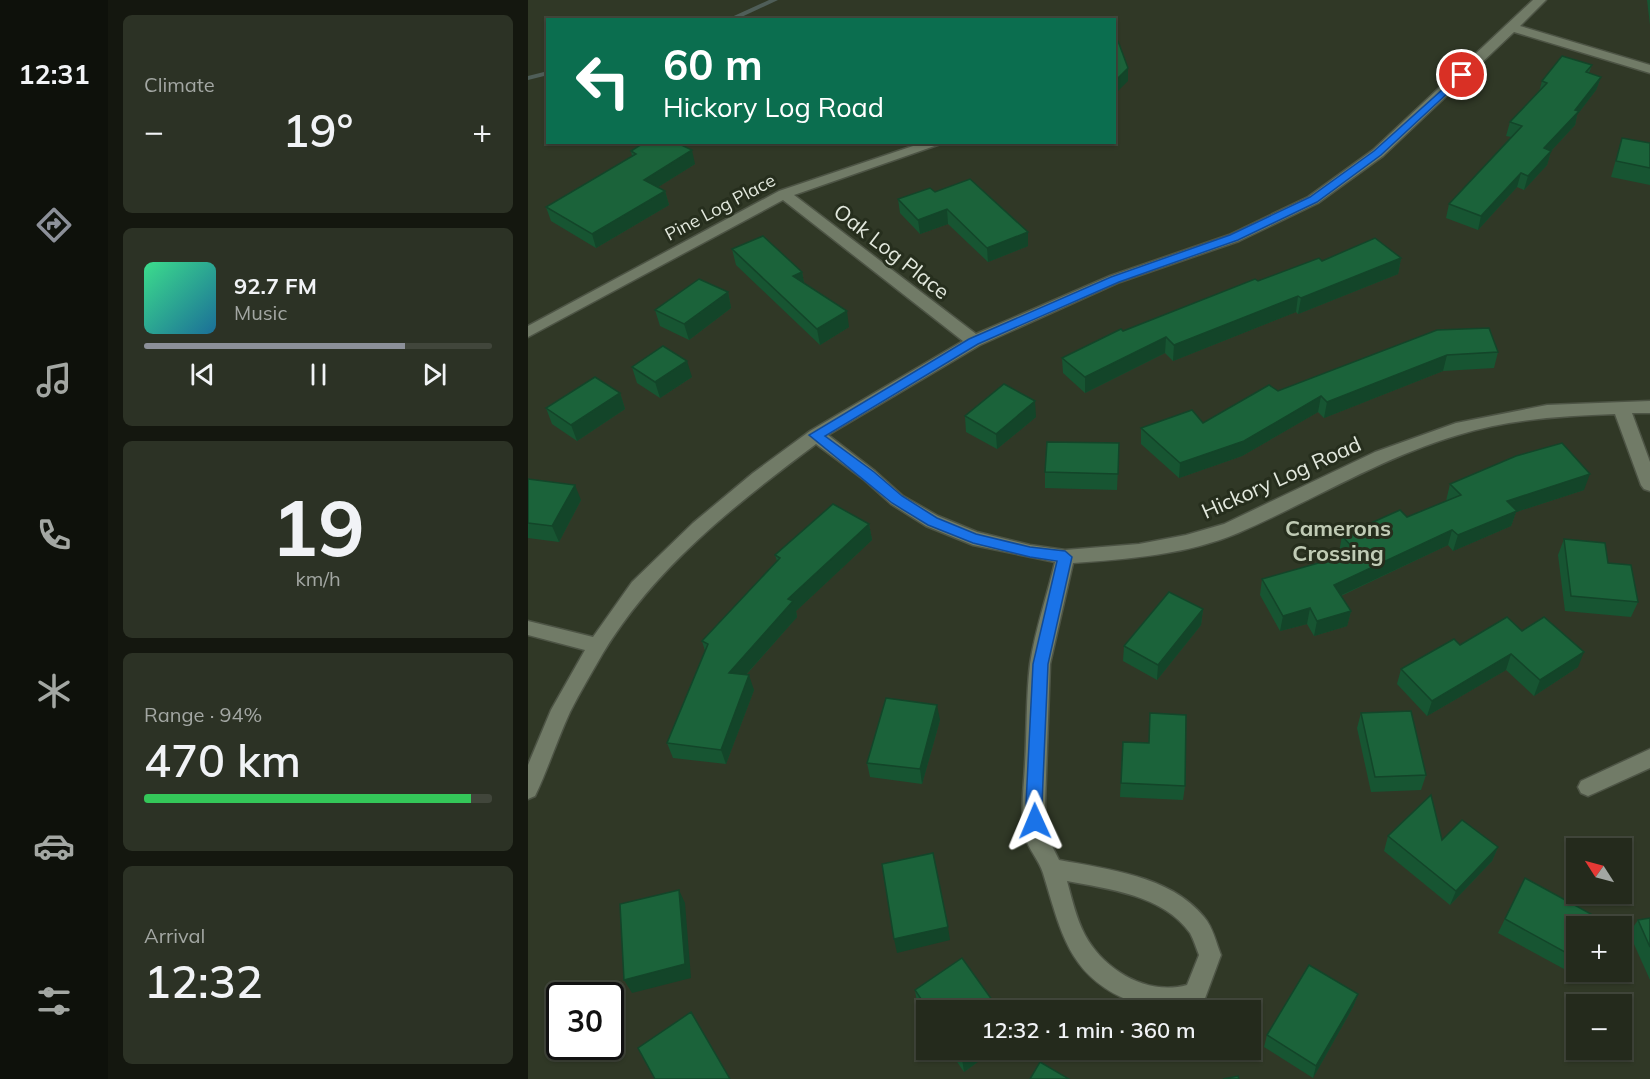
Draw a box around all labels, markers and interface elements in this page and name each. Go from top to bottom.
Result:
text: 60 m [663,38,763,91]
icon: left [564,42,642,120]
pin [1436,49,1487,100]
text: 12:31 [18,57,90,91]
icon: arrive [1445,58,1478,91]
text: Climate [144,72,215,97]
text: Hickory Log Road [663,90,884,124]
text: 19° [283,102,353,158]
text: − [144,110,164,151]
text: + [472,110,492,151]
street label: Pine Log Place [661,168,779,246]
street label: Oak Log Place [829,198,955,304]
icon: directions [33,204,75,246]
text: 92.7 FM [234,272,317,300]
text: Music [234,300,287,325]
icon: previous [186,358,219,391]
icon: pause [302,358,335,391]
icon: next [418,358,451,391]
icon: music [33,359,75,401]
street label: Hickory Log Road [1197,430,1365,524]
text: 19 [271,478,365,576]
icon: phone [33,514,75,556]
district label: Camerons Crossing [1285,514,1391,567]
text: km/h [295,566,341,591]
icon: climate [33,670,75,712]
text: Range · 94% [144,702,262,727]
text: 470 km [144,732,301,788]
position arrow [1003,789,1067,853]
icon: car [33,825,75,867]
north arrow [1566,838,1632,904]
map controls [1566,838,1632,1060]
button: + [1566,916,1632,982]
text: Arrival [144,923,205,948]
text: 12:32 [144,953,263,1009]
icon: filters [33,980,75,1022]
speed limit sign: 30 [546,982,624,1060]
button: − [1566,994,1632,1060]
text: 12:32 · 1 min · 360 m [981,1016,1196,1044]

